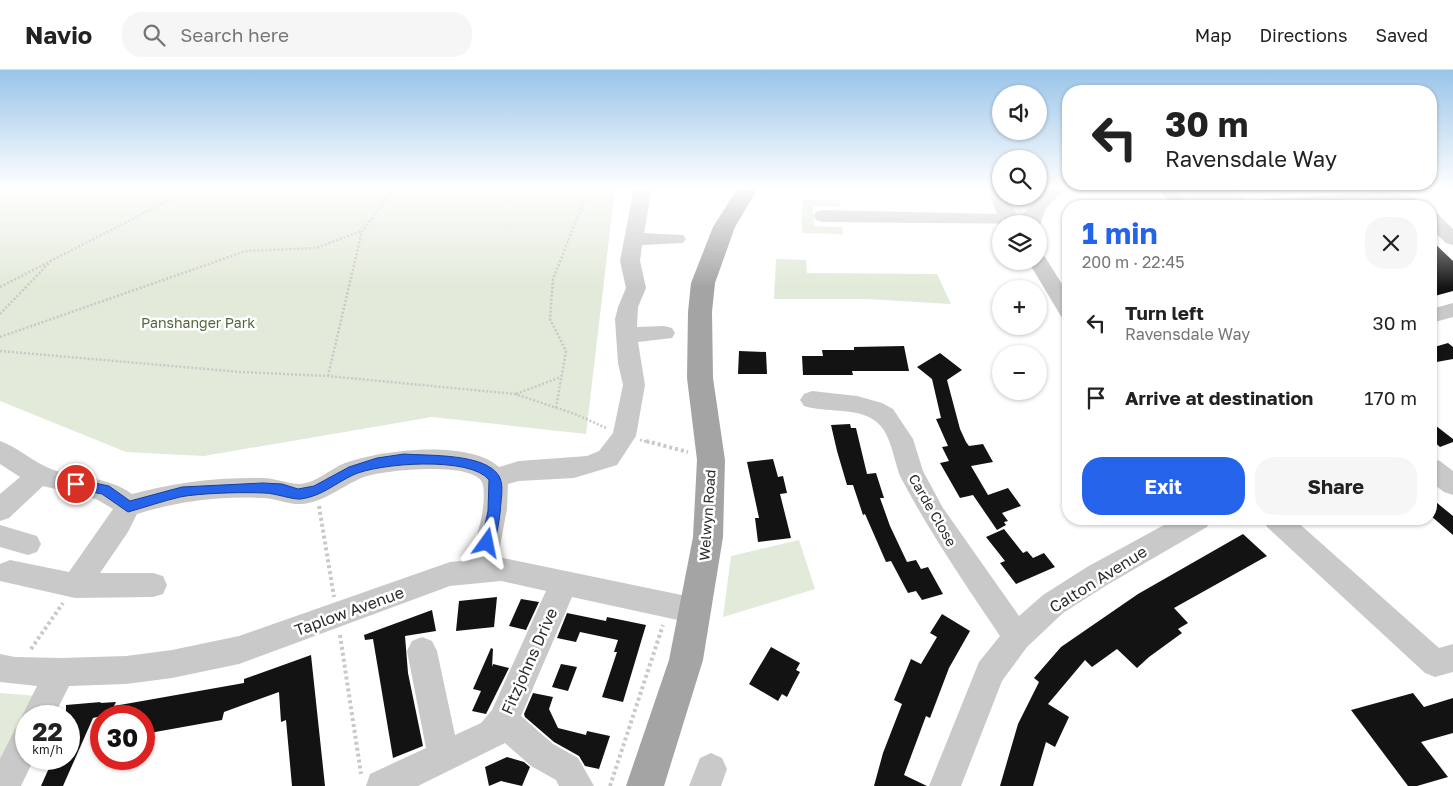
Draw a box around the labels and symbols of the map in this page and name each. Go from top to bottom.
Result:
park label: Panshanger Park [141,314,255,331]
pin [55,463,97,505]
street label: Welwyn Road [695,469,719,561]
street label: Carde Close [905,471,961,549]
position arrow [460,516,512,568]
street label: Calton Avenue [1046,541,1150,617]
street label: Taplow Avenue [291,582,407,640]
street label: Fitzjohns Drive [497,605,561,717]
speed limit sign: 30 [90,705,155,770]

